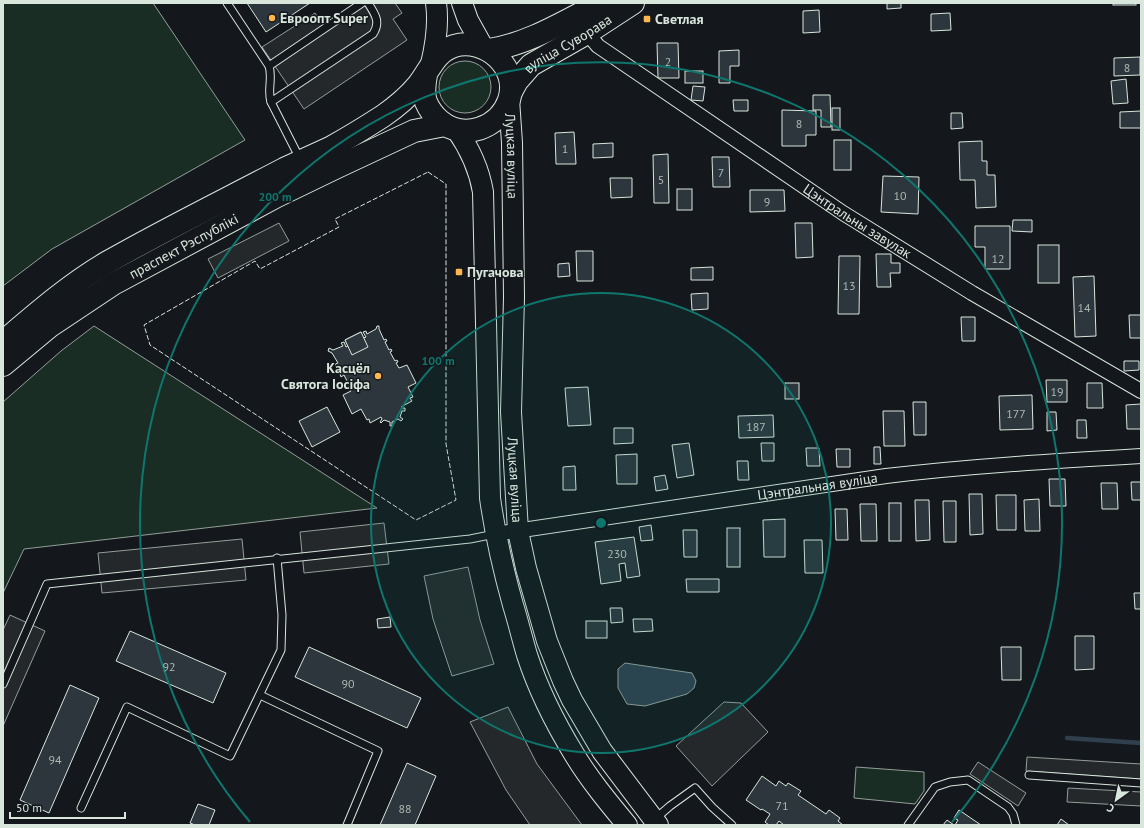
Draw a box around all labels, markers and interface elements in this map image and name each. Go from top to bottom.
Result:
place label: Евроопт Super [280,9,368,27]
street label: вуліца Суворава [519,10,615,77]
place label: Светлая [655,10,704,28]
marker: Евроопт Super [267,13,277,23]
marker: Светлая [642,14,652,24]
house number: 2 [665,54,671,69]
house number: 8 [1124,60,1130,75]
street label: Луцкая вуліца [501,111,522,199]
house number: 8 [796,116,802,131]
house number: 1 [562,141,568,156]
house number: 7 [718,165,724,180]
house number: 5 [658,172,664,187]
street label: Цэнтральны завулак [800,180,915,262]
house number: 10 [893,188,907,203]
text: 200 m [258,189,292,204]
house number: 9 [764,194,770,209]
street label: праспект Рэспублікі [126,209,241,283]
house number: 12 [991,251,1005,266]
place label: Пугачова [467,263,524,281]
marker: Пугачова [454,267,464,277]
house number: 13 [842,278,856,293]
house number: 14 [1077,300,1091,315]
text: 100 m [421,353,455,368]
place label: Касцёл Святога Іосіфа [281,359,370,393]
marker: Касцёл Святога Іосіфа [373,371,383,381]
house number: 19 [1050,384,1064,399]
house number: 177 [1006,406,1026,421]
house number: 187 [746,419,766,434]
street label: Луцкая вуліца [503,435,526,523]
street label: Цэнтральная вуліца [756,468,879,504]
centre of rings [594,516,608,530]
house number: 230 [607,546,627,561]
house number: 92 [162,659,176,674]
house number: 90 [341,676,355,691]
house number: 94 [48,752,62,767]
north arrow [1096,780,1136,820]
scale bar [10,794,125,820]
house number: 71 [775,798,789,813]
text: 50 m [16,800,42,815]
house number: 88 [398,801,412,816]
text: С [1104,801,1117,816]

